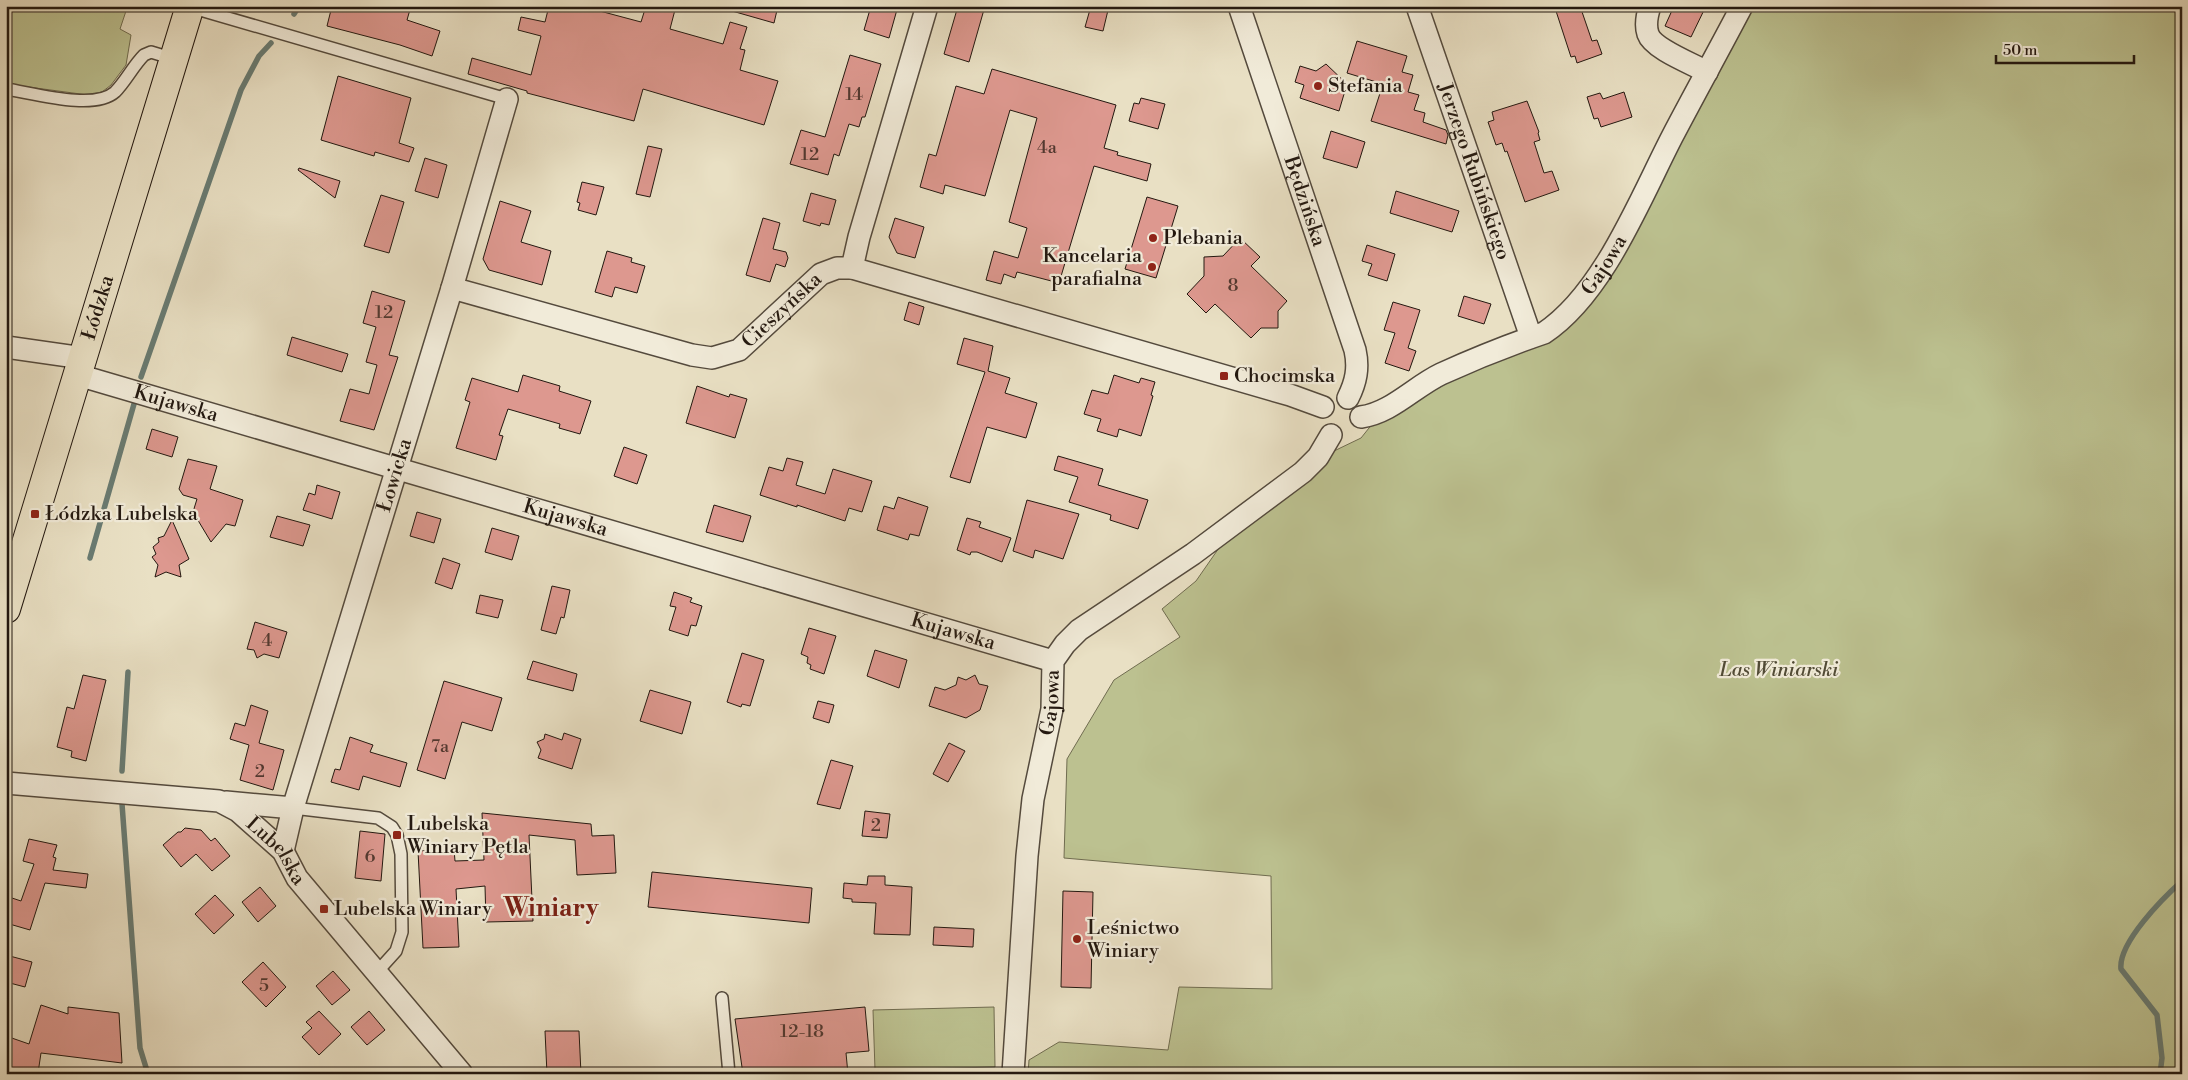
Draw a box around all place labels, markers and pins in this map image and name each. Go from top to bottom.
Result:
place label: Stefania [1328,74,1403,99]
marker: Stefania [1312,80,1324,92]
place label: Plebania [1163,226,1244,251]
marker: Plebania [1147,232,1159,244]
place label: Kancelaria parafialna [1043,244,1143,292]
marker: Kancelaria parafialna [1146,261,1158,273]
place label: Chocimska [1234,364,1336,389]
marker: Chocimska [1218,370,1230,382]
place label: Łódzka Lubelska [45,502,199,527]
marker: Łódzka Lubelska [29,508,41,520]
place label: Lubelska Winiary Pętla [406,812,530,860]
marker: Lubelska Winiary Pętla [391,829,403,841]
place label: Lubelska Winiary [334,897,492,922]
marker: Lubelska Winiary [318,903,330,915]
place label: Leśnictwo Winiary [1086,916,1180,964]
marker: Leśnictwo Winiary [1071,933,1083,945]

